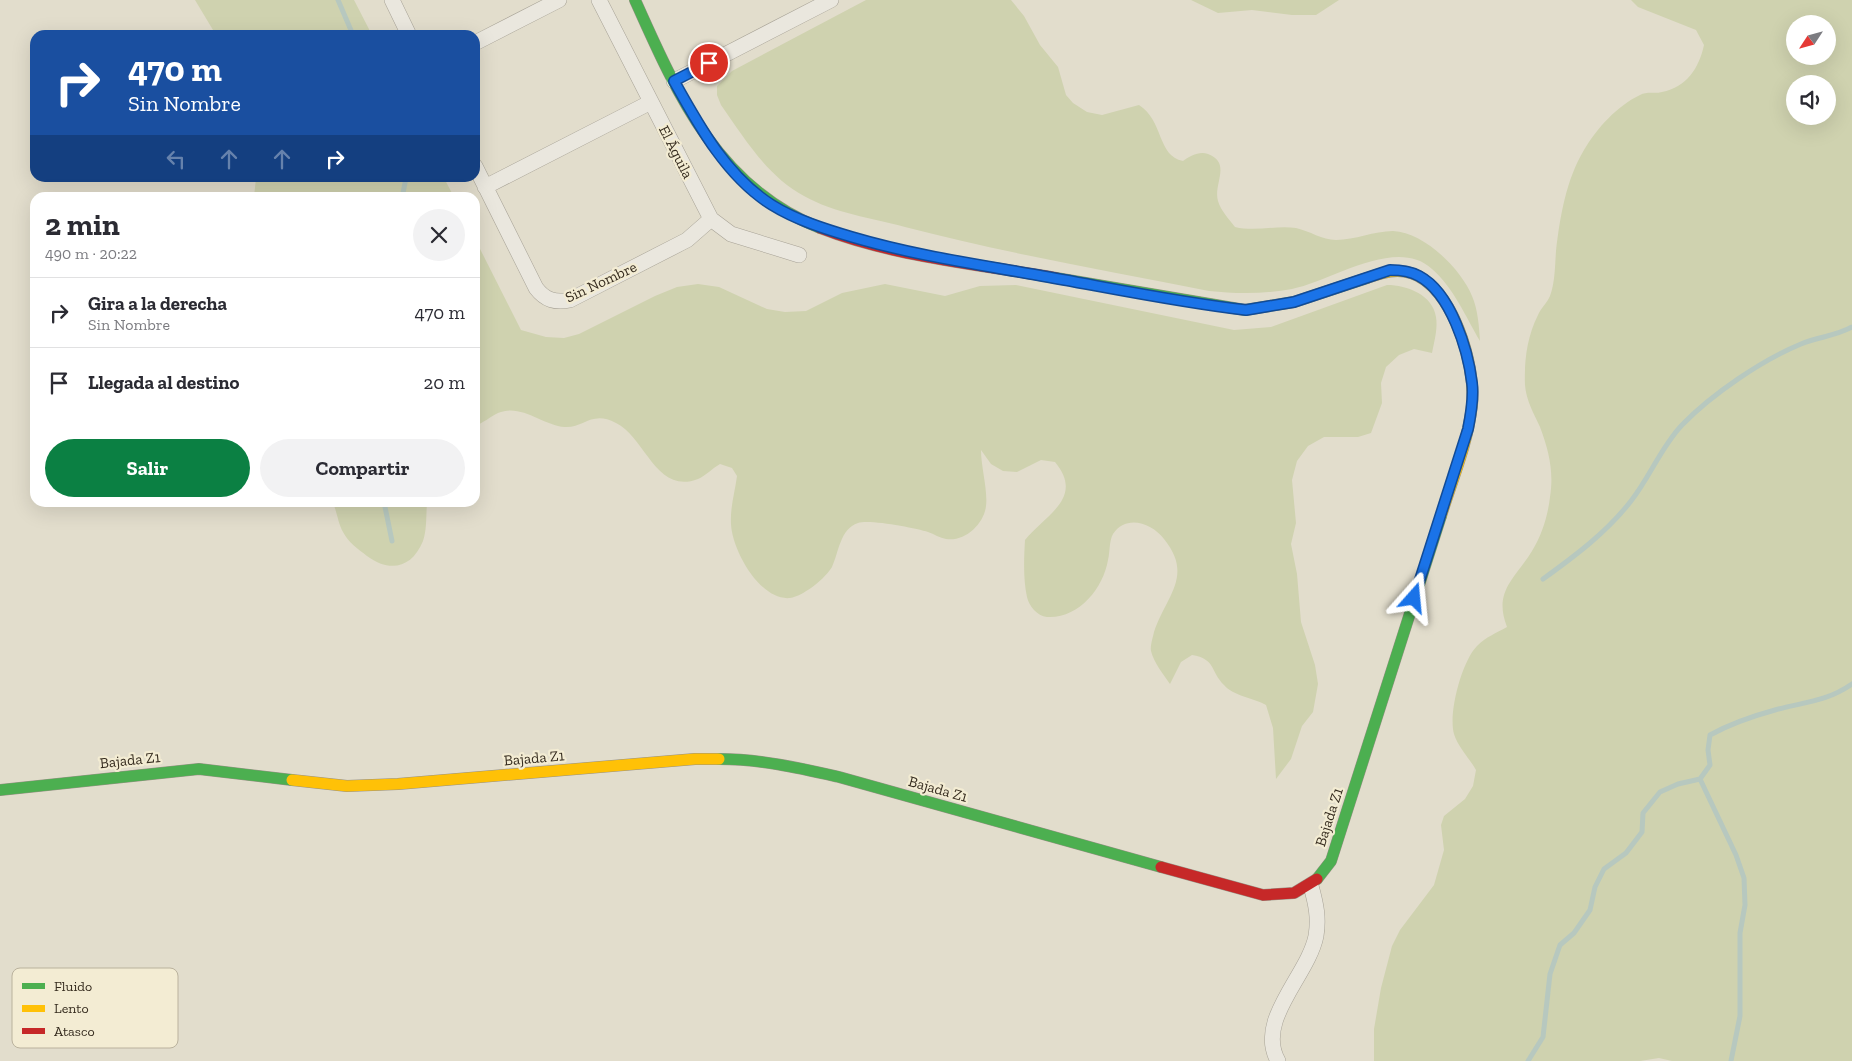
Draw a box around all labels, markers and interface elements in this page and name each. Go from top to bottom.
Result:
north arrow [1786,15,1836,65]
map controls [1786,15,1836,125]
pin [688,42,730,84]
text: 470 m [128,48,222,90]
icon: arrive [695,49,723,77]
icon: right [45,50,110,115]
button: sound [1786,75,1836,125]
text: Sin Nombre [128,90,241,117]
street label: El Águila [655,122,697,182]
icon: left [162,145,190,173]
icon: ahead [215,145,243,173]
icon: ahead [268,145,296,173]
icon: right [321,145,349,173]
text: 2 min [45,207,120,243]
button: close [413,209,465,261]
text: 490 m · 20:22 [45,244,137,263]
street label: Sin Nombre [562,258,640,306]
text: Gira a la derecha [88,292,227,315]
icon: right [45,299,73,327]
text: 470 m [414,301,465,324]
text: Sin Nombre [88,315,170,334]
icon: arrive [45,369,73,397]
text: Llegada al destino [88,371,239,394]
text: 20 m [424,371,465,394]
button: Salir [45,439,250,497]
button: Compartir [260,439,465,497]
position arrow [1387,571,1439,623]
street label: Bajada Z1 [503,746,565,770]
street label: Bajada Z1 [99,748,161,772]
street label: Bajada Z1 [906,772,970,806]
street label: Bajada Z1 [1311,785,1347,849]
legend [12,968,178,1048]
text: Fluido [54,978,92,995]
text: Lento [54,1000,89,1017]
text: Atasco [54,1023,95,1040]

